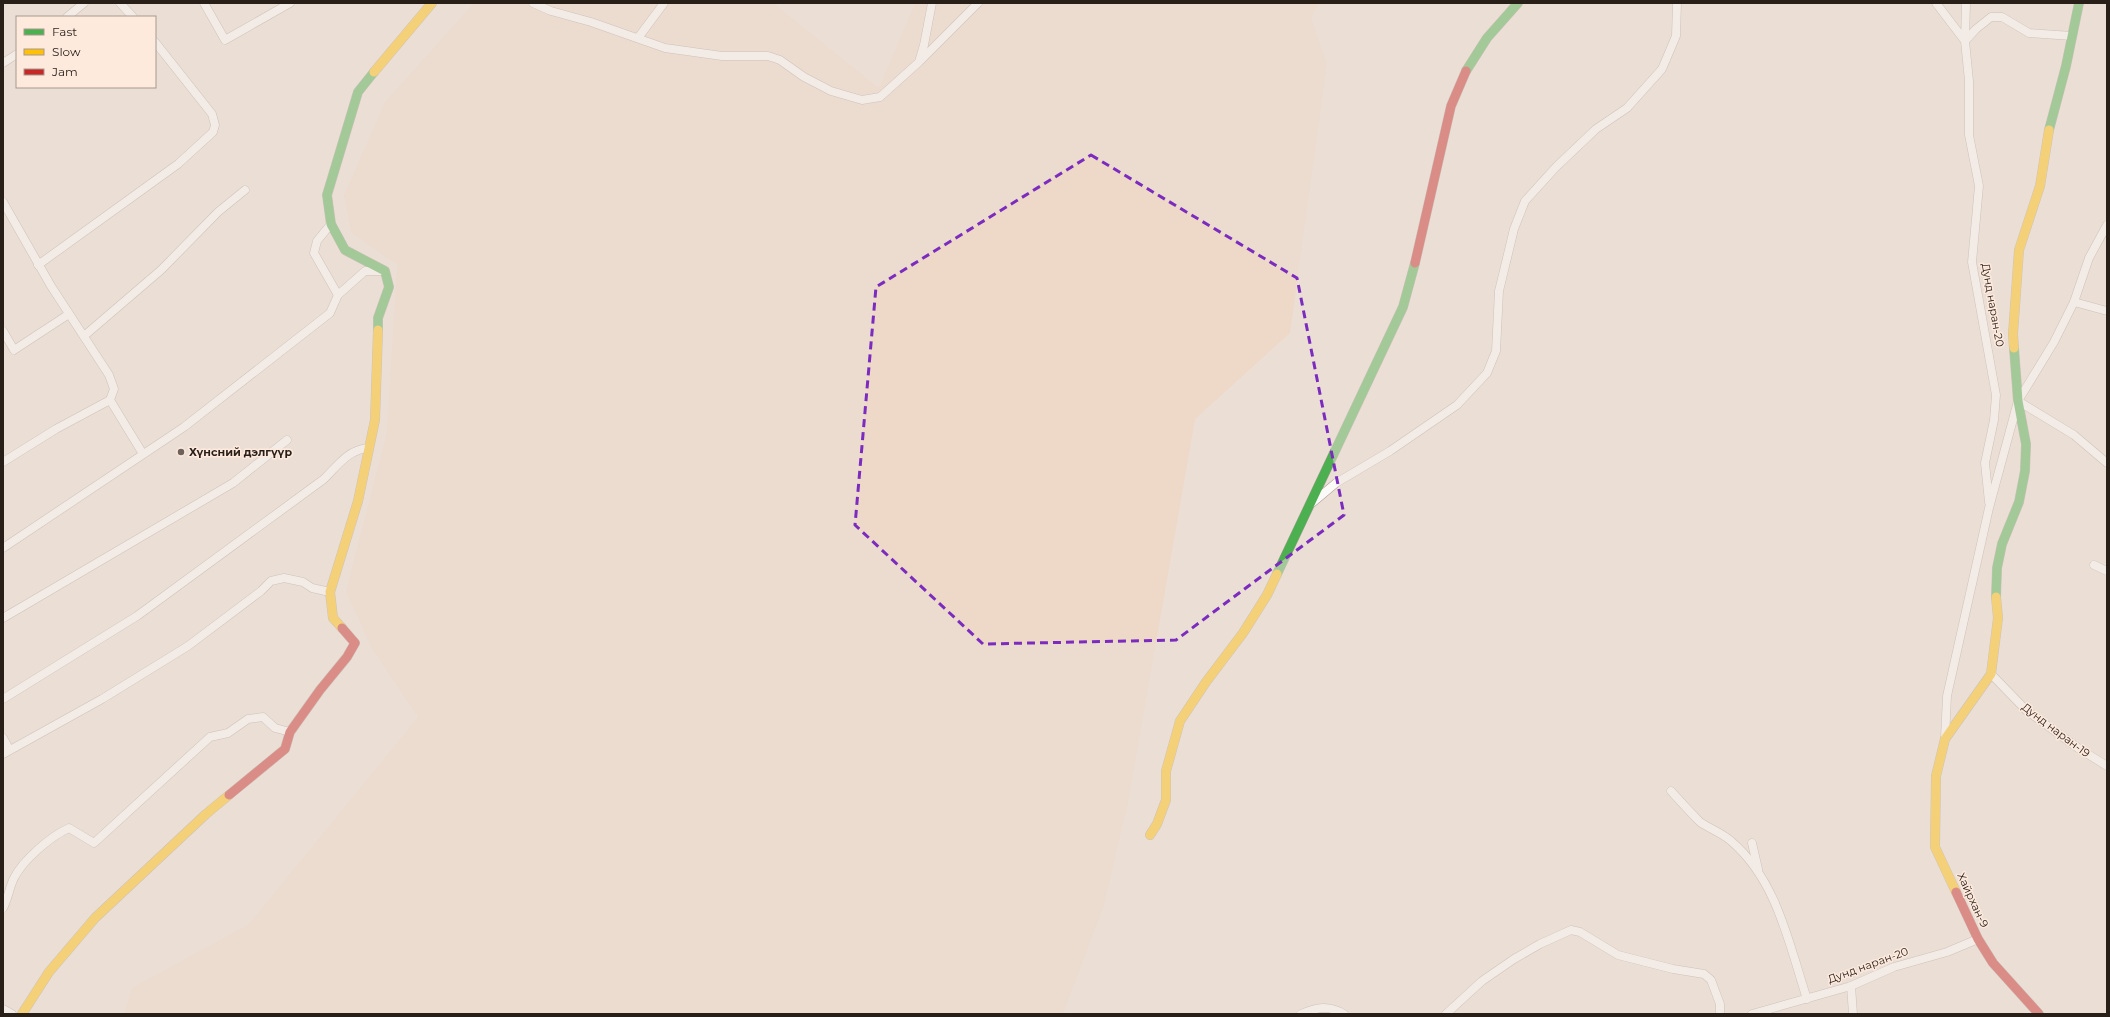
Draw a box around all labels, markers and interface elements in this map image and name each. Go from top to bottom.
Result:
legend [16,16,156,88]
text: Fast [52,24,77,39]
text: Slow [52,44,81,59]
text: Jam [51,64,78,79]
street label: Дунд наран-20 [1979,262,2007,348]
place label: Хүнсний дэлгүүр [189,445,292,459]
marker: Хүнсний дэлгүүр [176,447,186,457]
street label: Дунд наран-19 [2019,700,2093,760]
street label: Хайрхан-9 [1954,870,1992,930]
street label: Дунд наран-20 [1826,944,1910,986]

